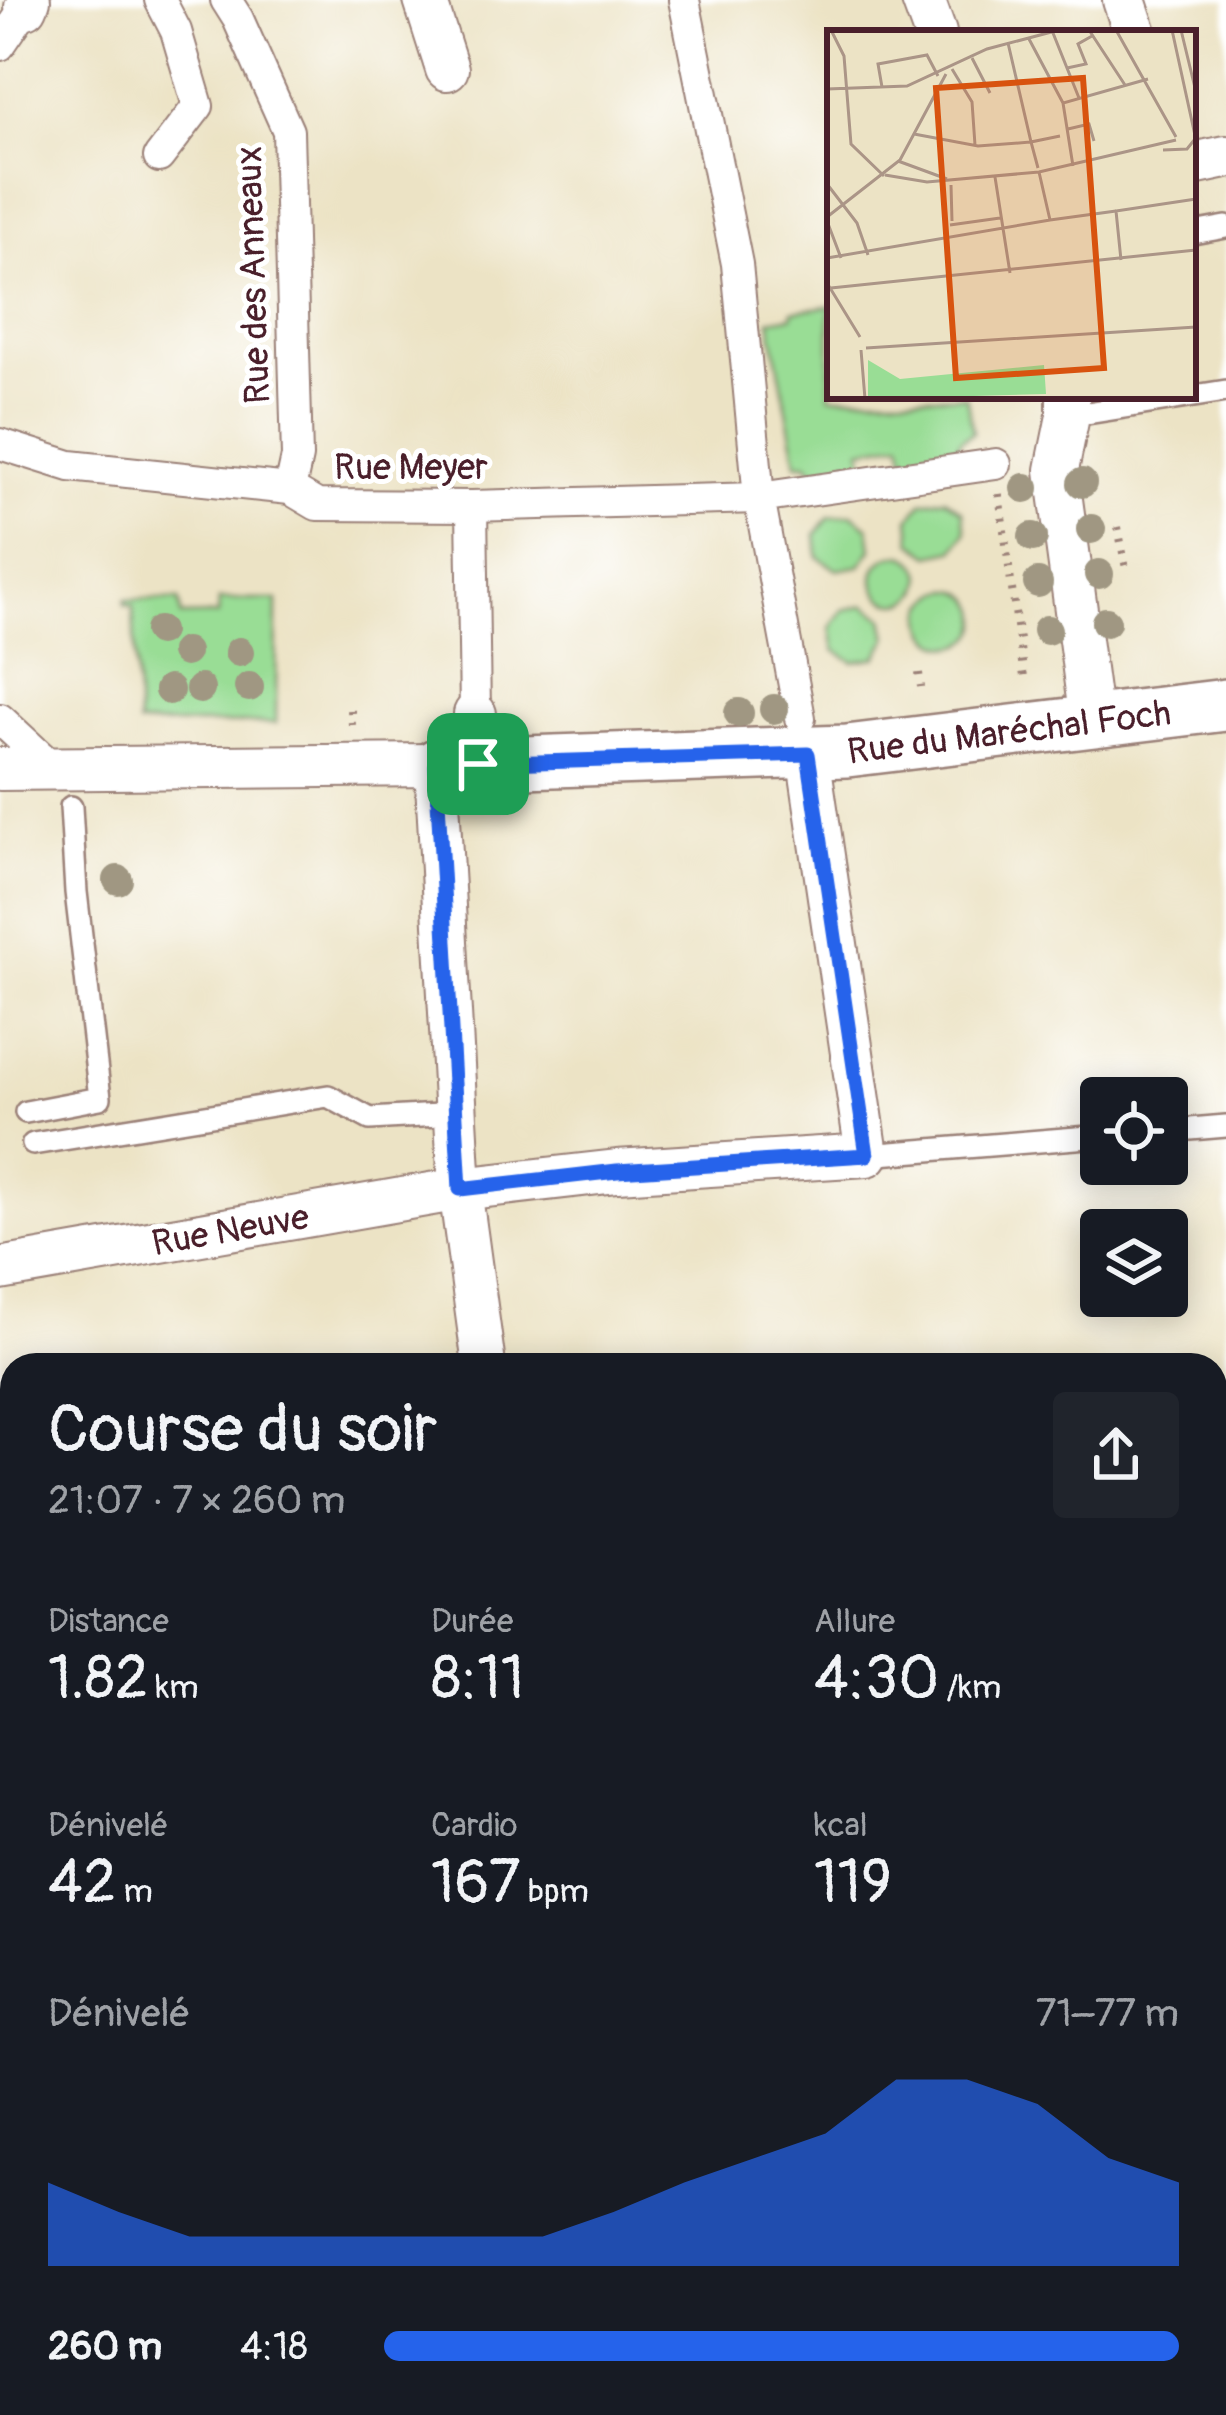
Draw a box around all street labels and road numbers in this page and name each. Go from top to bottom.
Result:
street label: Rue des Anneaux [227,145,280,405]
street label: Rue Meyer [334,445,488,490]
street label: Rue du Maréchal Foch [845,690,1173,775]
street label: Rue Neuve [148,1195,313,1266]

